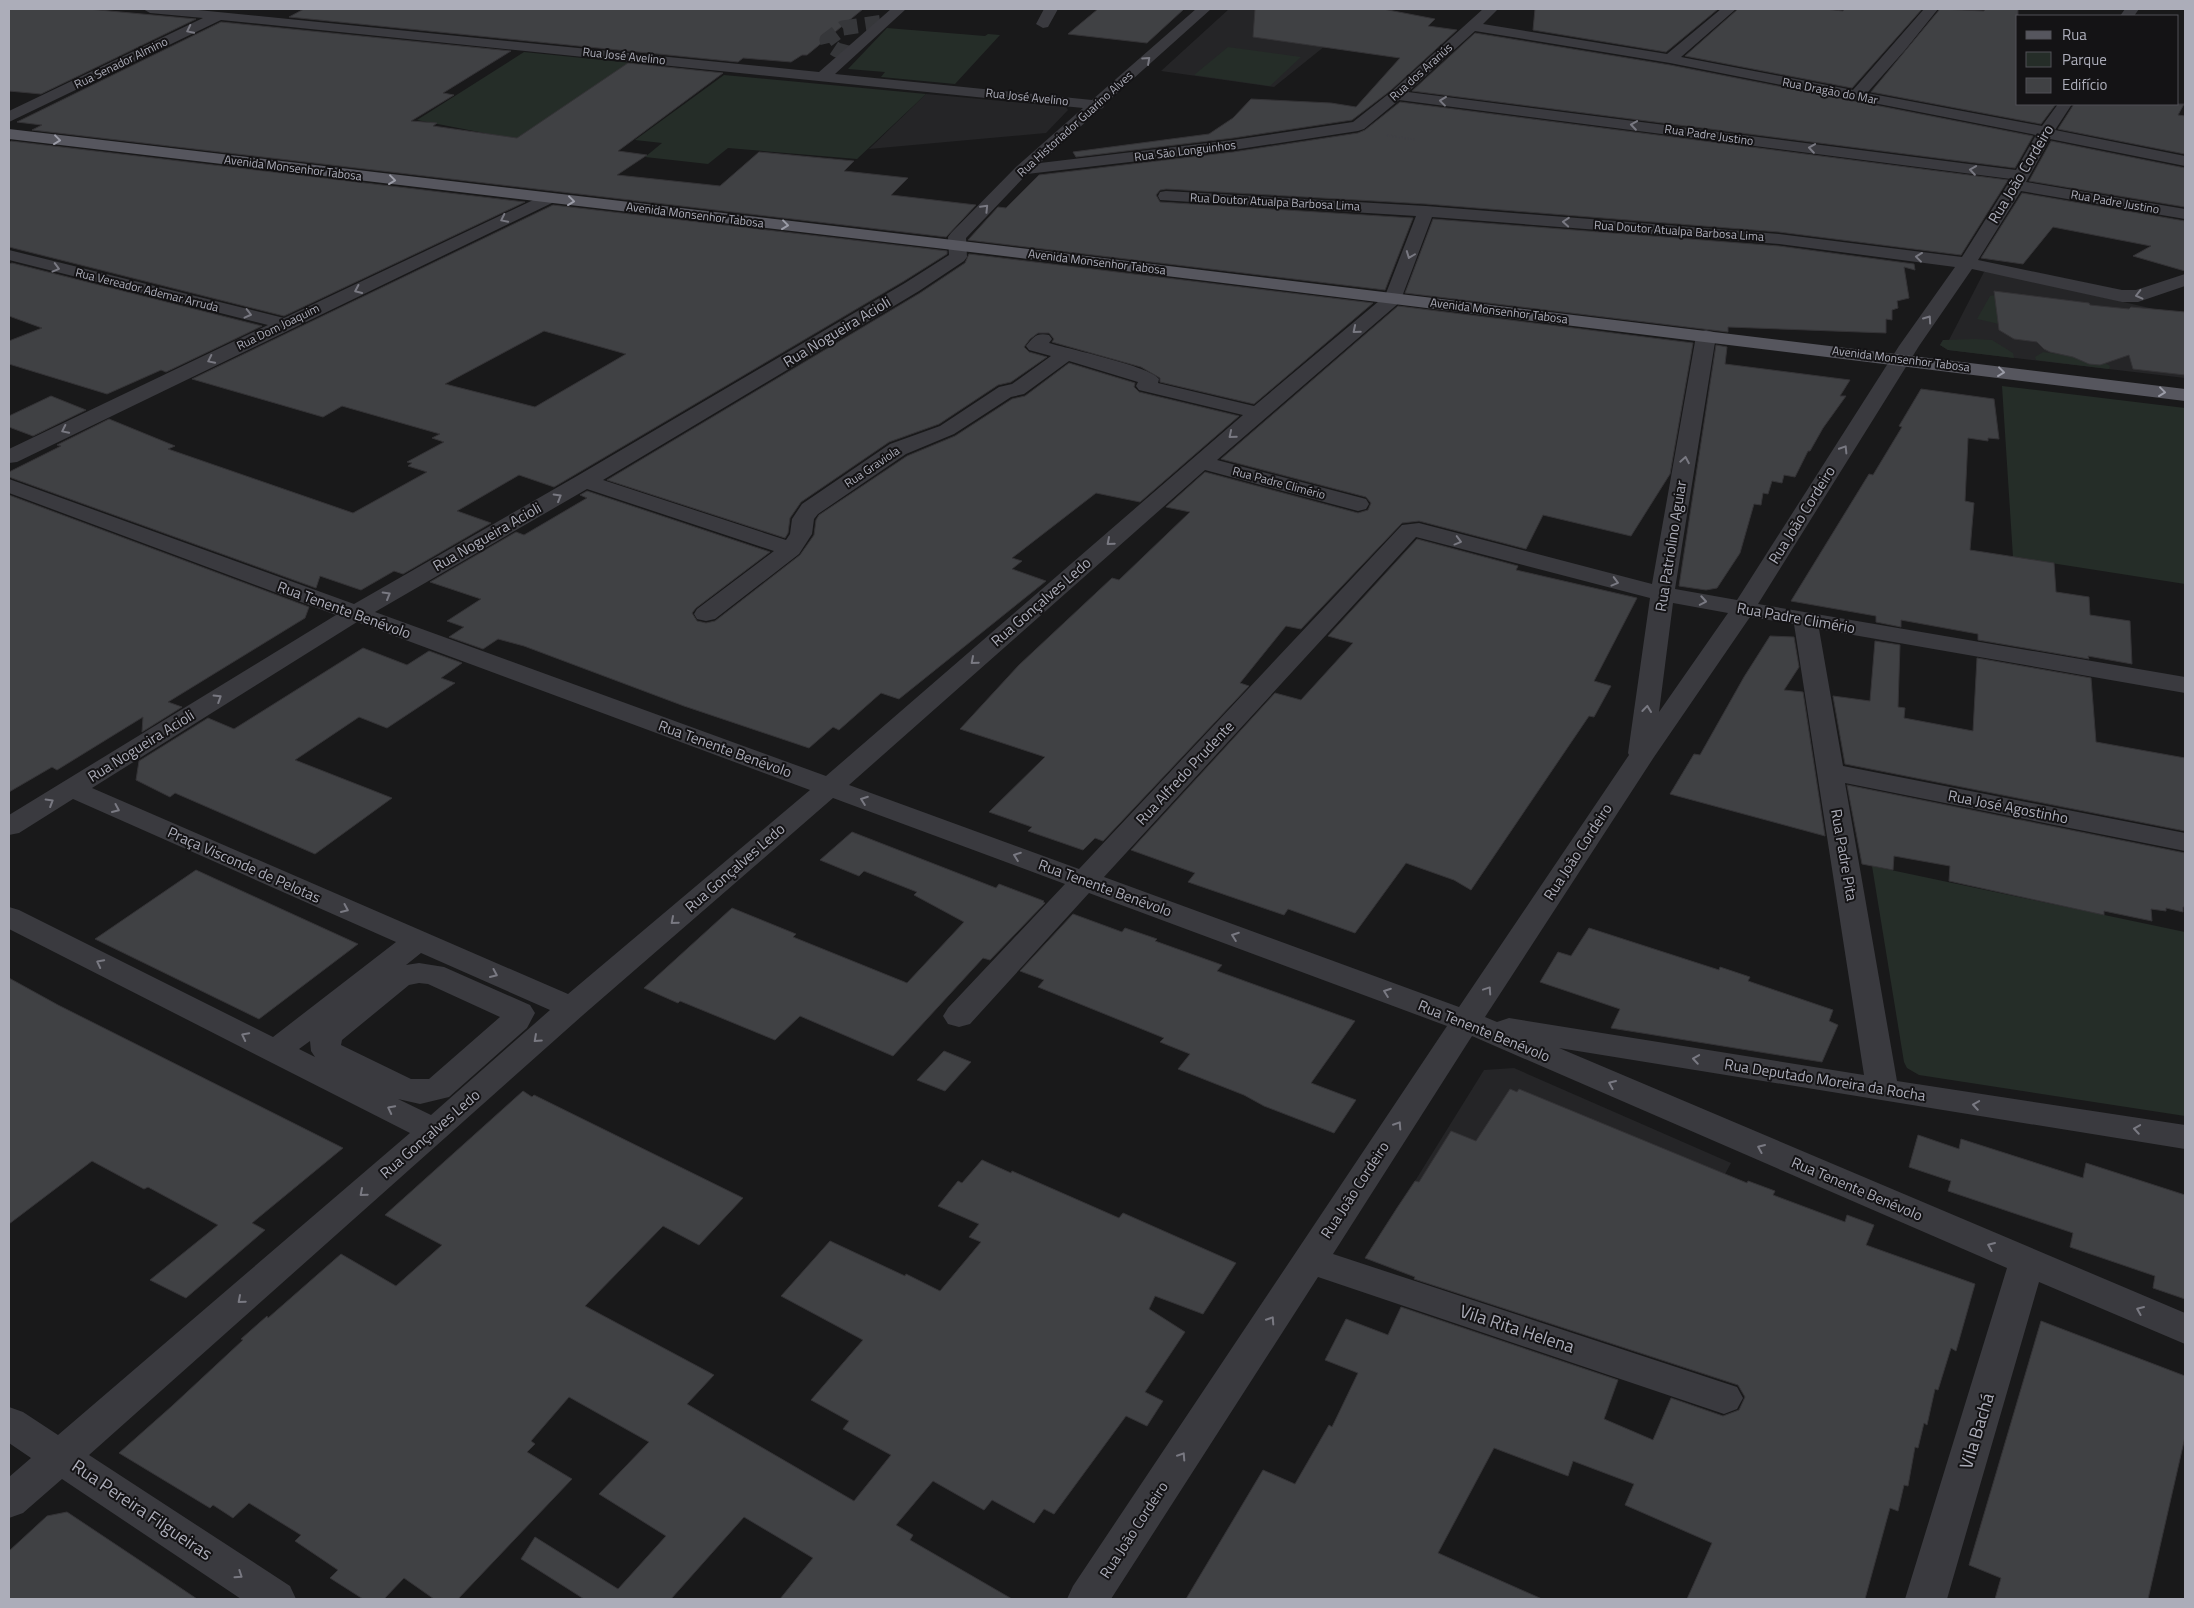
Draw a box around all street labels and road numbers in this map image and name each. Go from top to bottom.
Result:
street label: Rua Senador Almino [71,32,171,94]
street label: Rua dos Arariús [1385,38,1457,105]
street label: Rua José Avelino [582,42,666,69]
street label: Rua Historiador Guarino Alves [1012,66,1137,181]
street label: Rua Dragão do Mar [1781,72,1880,109]
street label: Rua José Avelino [985,83,1069,110]
street label: Rua Padre Justino [1663,119,1755,150]
street label: Rua João Cordeiro [1982,120,2059,227]
street label: Rua São Longuinhos [1133,135,1237,166]
street label: Avenida Monsenhor Tabosa [223,150,363,185]
street label: Rua Padre Justino [2069,184,2161,219]
street label: Rua Doutor Atualpa Barbosa Lima [1189,188,1361,215]
street label: Avenida Monsenhor Tabosa [625,197,765,232]
street label: Rua Doutor Atualpa Barbosa Lima [1593,215,1765,246]
street label: Avenida Monsenhor Tabosa [1027,244,1167,279]
street label: Rua Vereador Ademar Arruda [73,262,221,317]
street label: Rua Nogueira Acioli [779,290,895,373]
street label: Avenida Monsenhor Tabosa [1429,293,1569,328]
street label: Rua Dom Joaquim [233,298,322,355]
street label: Avenida Monsenhor Tabosa [1831,341,1971,376]
street label: Rua Graviola [840,441,903,492]
street label: Rua Padre Climério [1230,461,1328,504]
street label: Rua João Cordeiro [1762,461,1841,568]
street label: Rua Patriolino Aguiar [1649,479,1692,613]
street label: Rua Nogueira Acioli [428,496,545,577]
street label: Rua Gonçalves Ledo [986,552,1096,652]
street label: Rua Tenente Benévolo [274,575,414,644]
street label: Rua Padre Climério [1735,596,1857,639]
street label: Rua Nogueira Acioli [83,704,199,788]
street label: Rua Tenente Benévolo [655,714,795,783]
street label: Rua Alfredo Prudente [1130,715,1239,830]
street label: Rua José Agostinho [1946,784,2070,829]
street label: Rua João Cordeiro [1538,799,1618,905]
street label: Rua Padre Pita [1825,807,1864,903]
street label: Rua Gonçalves Ledo [680,818,790,918]
street label: Praça Visconde de Pelotas [164,820,324,909]
street label: Rua Tenente Benévolo [1035,853,1175,922]
street label: Rua Tenente Benévolo [1415,994,1554,1068]
street label: Rua Deputado Moreira da Rocha [1723,1052,1928,1107]
street label: Rua Gonçalves Ledo [375,1084,485,1184]
street label: Rua João Cordeiro [1315,1137,1395,1243]
street label: Rua Tenente Benévolo [1788,1150,1926,1227]
street label: Vila Rita Helena [1456,1297,1578,1360]
street label: Vila Bachá [1952,1390,2001,1472]
street label: Rua Pereira Filgueiras [67,1452,218,1567]
street label: Rua João Cordeiro [1094,1477,1174,1583]

